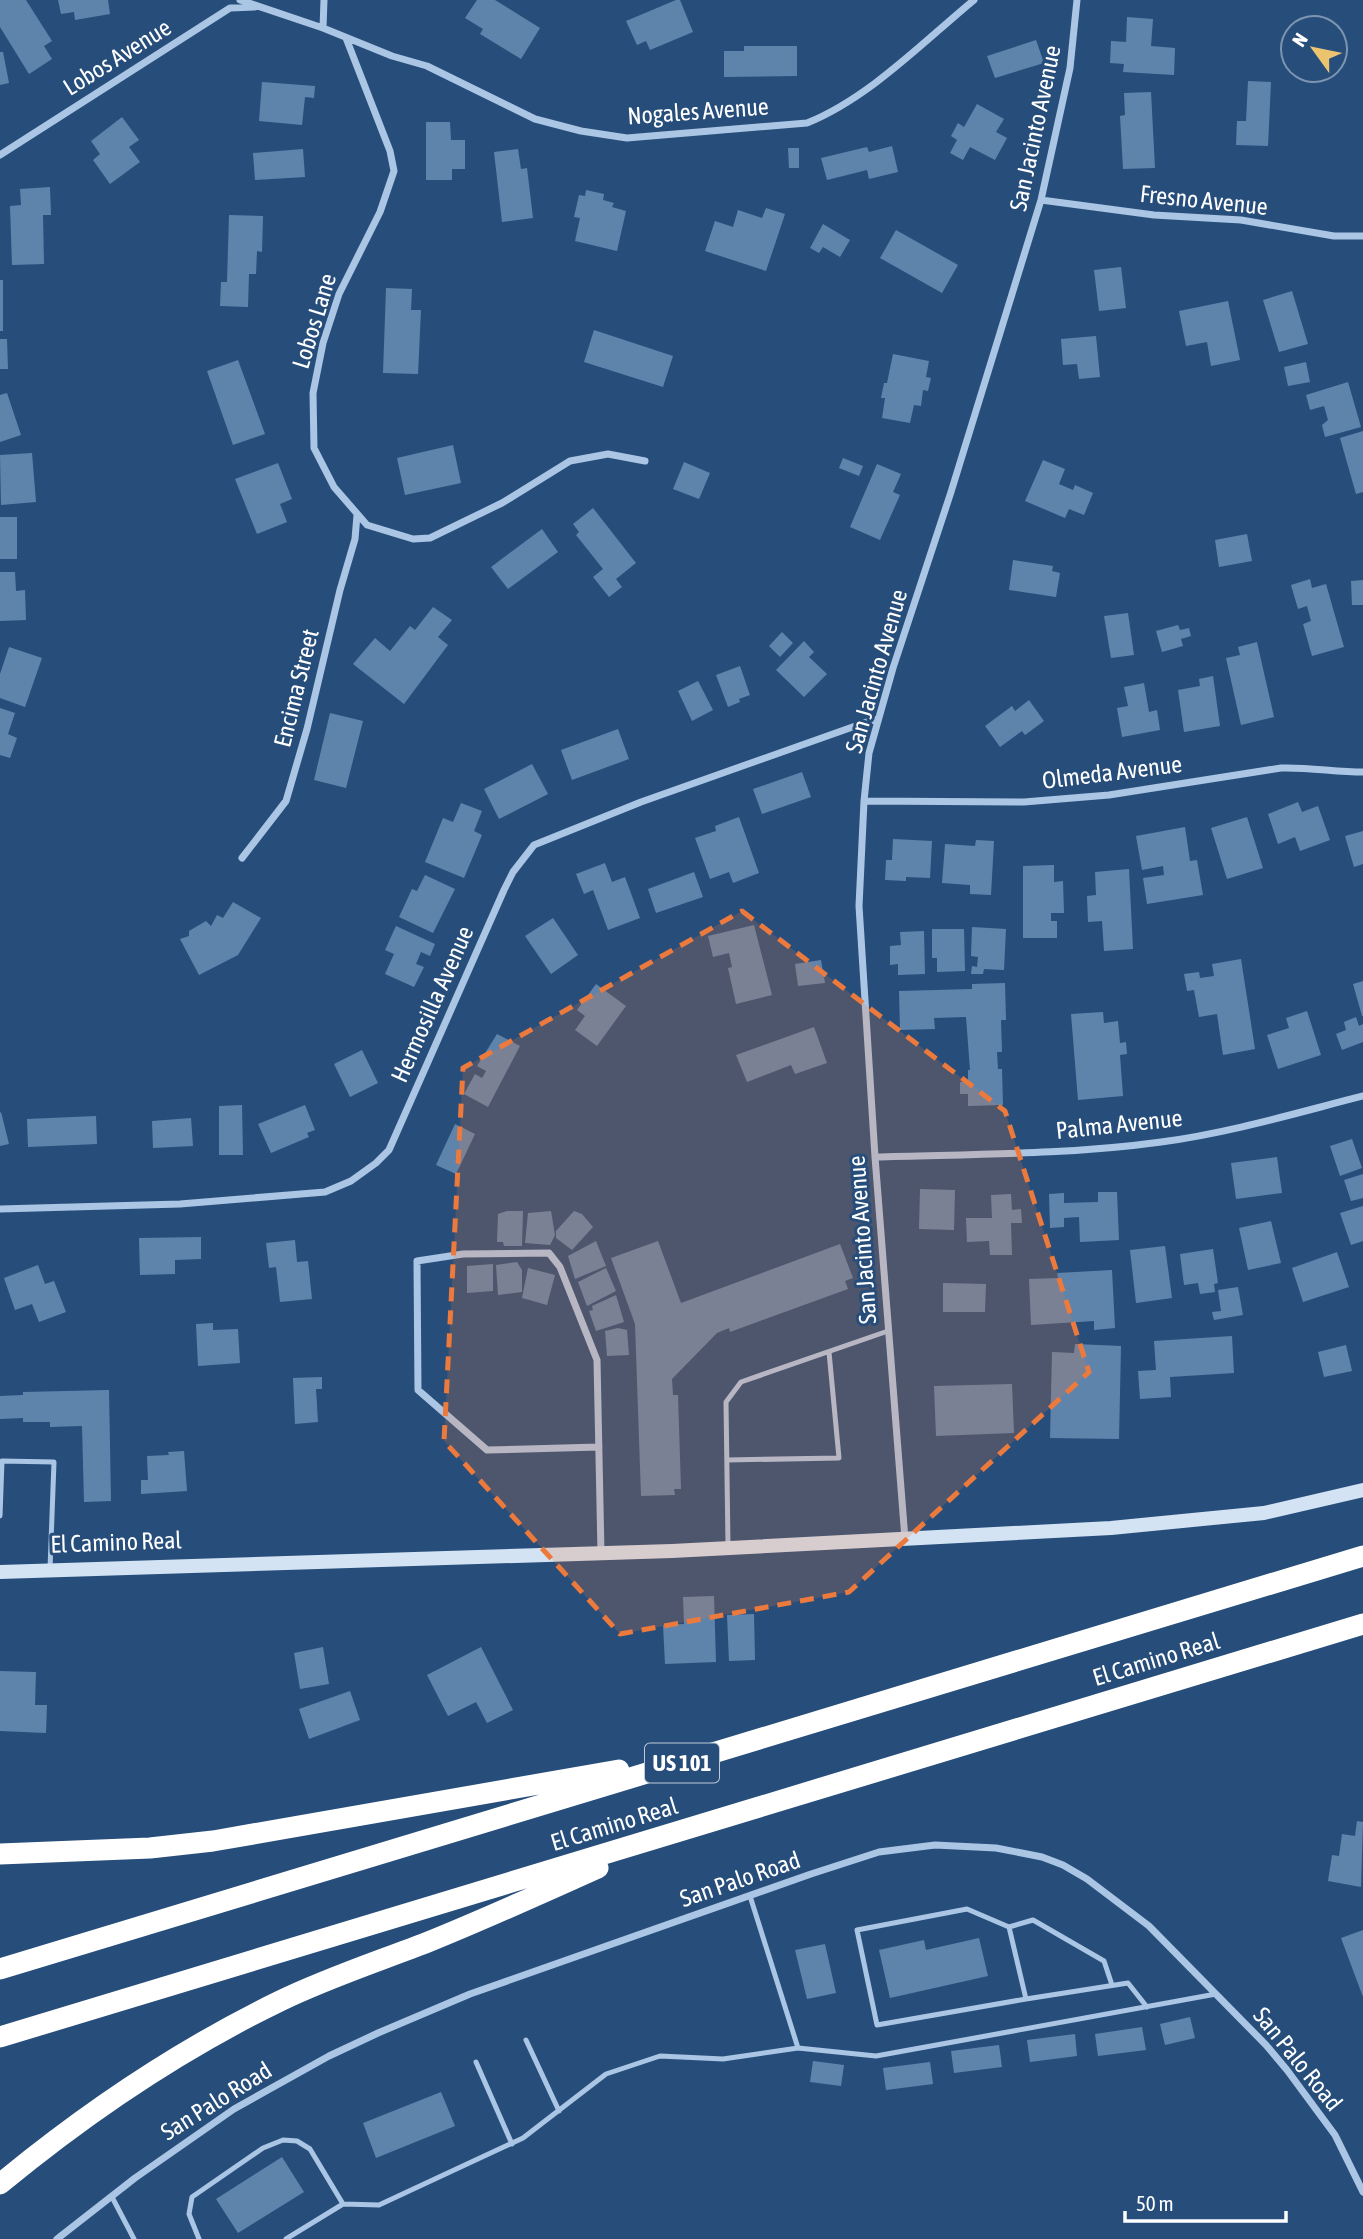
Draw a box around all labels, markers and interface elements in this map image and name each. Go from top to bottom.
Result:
street label: Lobos Avenue [58,13,176,101]
north arrow [1279,14,1349,84]
text: N [1287,29,1312,50]
street label: San Jacinto Avenue [1004,43,1066,213]
street label: Nogales Avenue [626,93,770,129]
street label: Fresno Avenue [1139,180,1269,220]
street label: Lobos Lane [287,270,341,372]
street label: San Jacinto Avenue [840,586,912,756]
street label: Encima Street [268,626,324,750]
street label: Olmeda Avenue [1041,750,1183,794]
street label: Hermosilla Avenue [385,922,479,1086]
street label: Palma Avenue [1054,1104,1184,1144]
street label: San Jacinto Avenue [843,1155,881,1325]
street label: El Camino Real [50,1526,183,1558]
street label: El Camino Real [1089,1627,1223,1691]
road number: US 101 [645,1744,719,1782]
street label: El Camino Real [547,1792,681,1856]
street label: San Palo Road [676,1846,804,1912]
street label: San Palo Road [1248,2002,1348,2116]
street label: San Palo Road [156,2056,276,2146]
scale bar [1125,2180,1286,2224]
text: 50 m [1136,2191,1174,2215]

